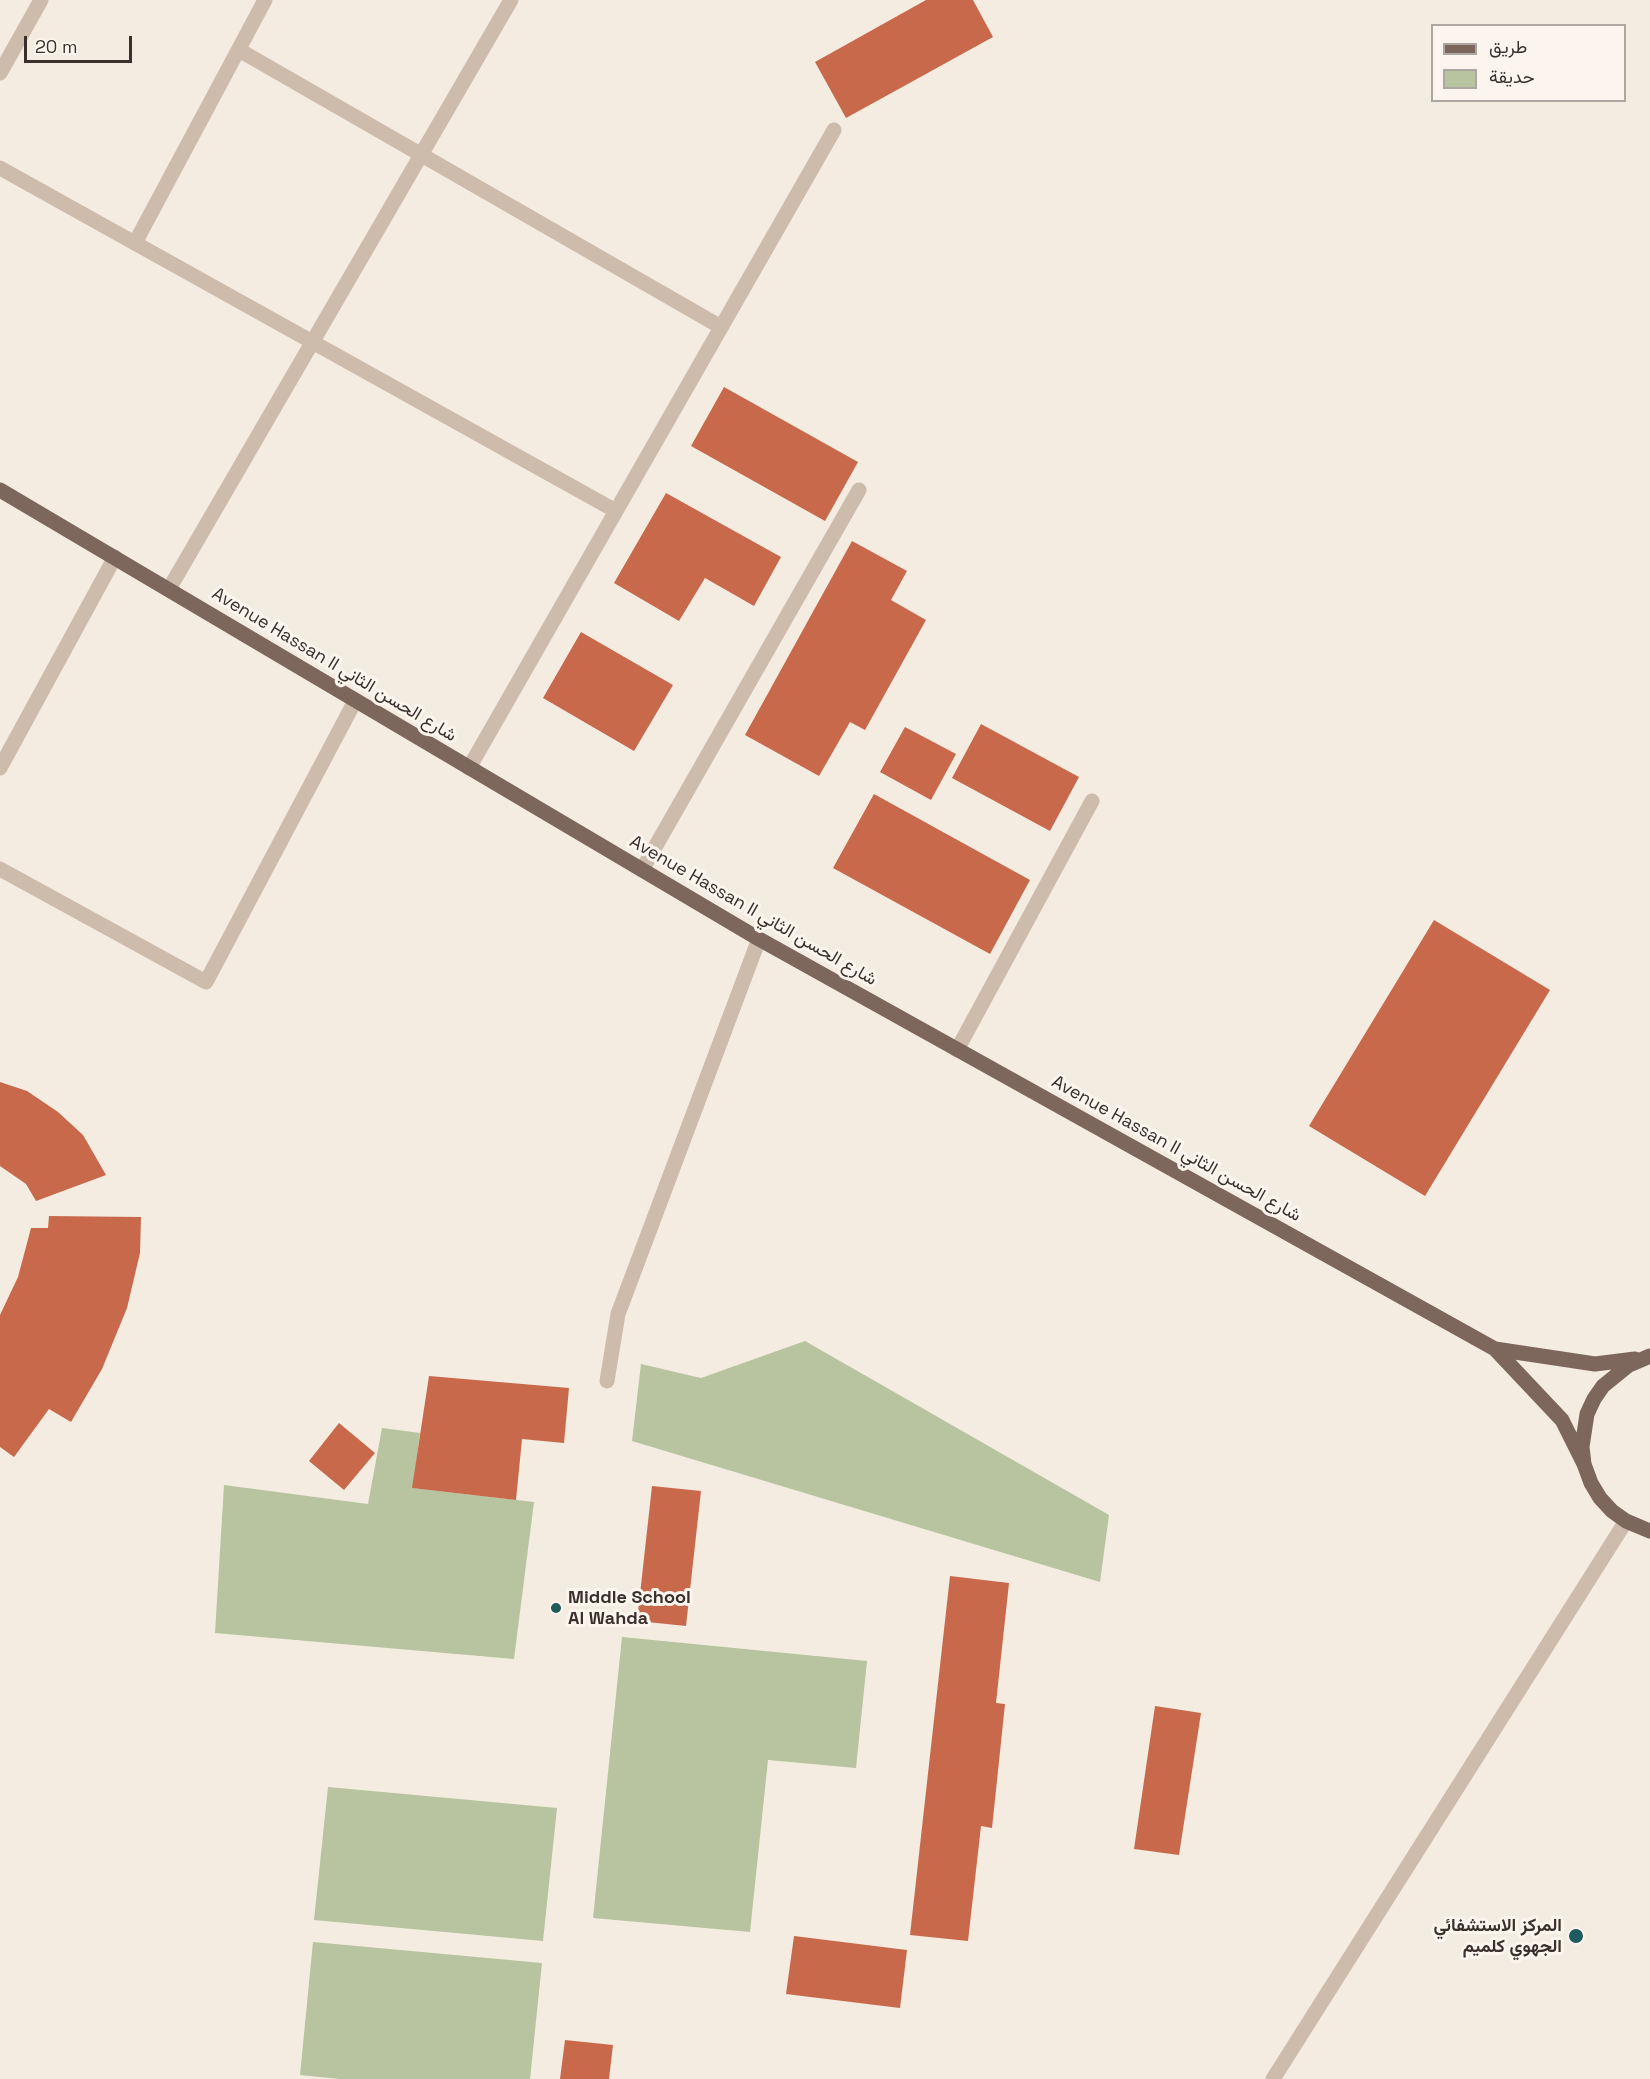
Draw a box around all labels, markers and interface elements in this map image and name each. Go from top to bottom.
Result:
scale bar [27,24,135,62]
legend [1431,24,1626,102]
text: 20 m [35,35,78,58]
text: طريق [1489,35,1527,58]
text: حديقة [1489,65,1535,88]
street label: Avenue Hassan II شارع الحسن الثاني [208,583,460,747]
street label: Avenue Hassan II شارع الحسن الثاني [626,831,880,991]
street label: Avenue Hassan II شارع الحسن الثاني [1048,1071,1304,1227]
place label: Middle School Al Wahda [568,1587,691,1630]
marker: Middle School Al Wahda [549,1601,563,1615]
place label: المركز الاستشفائي الجهوي كلميم [1433,1915,1562,1958]
marker: المركز الاستشفائي الجهوي كلميم [1567,1927,1585,1945]

